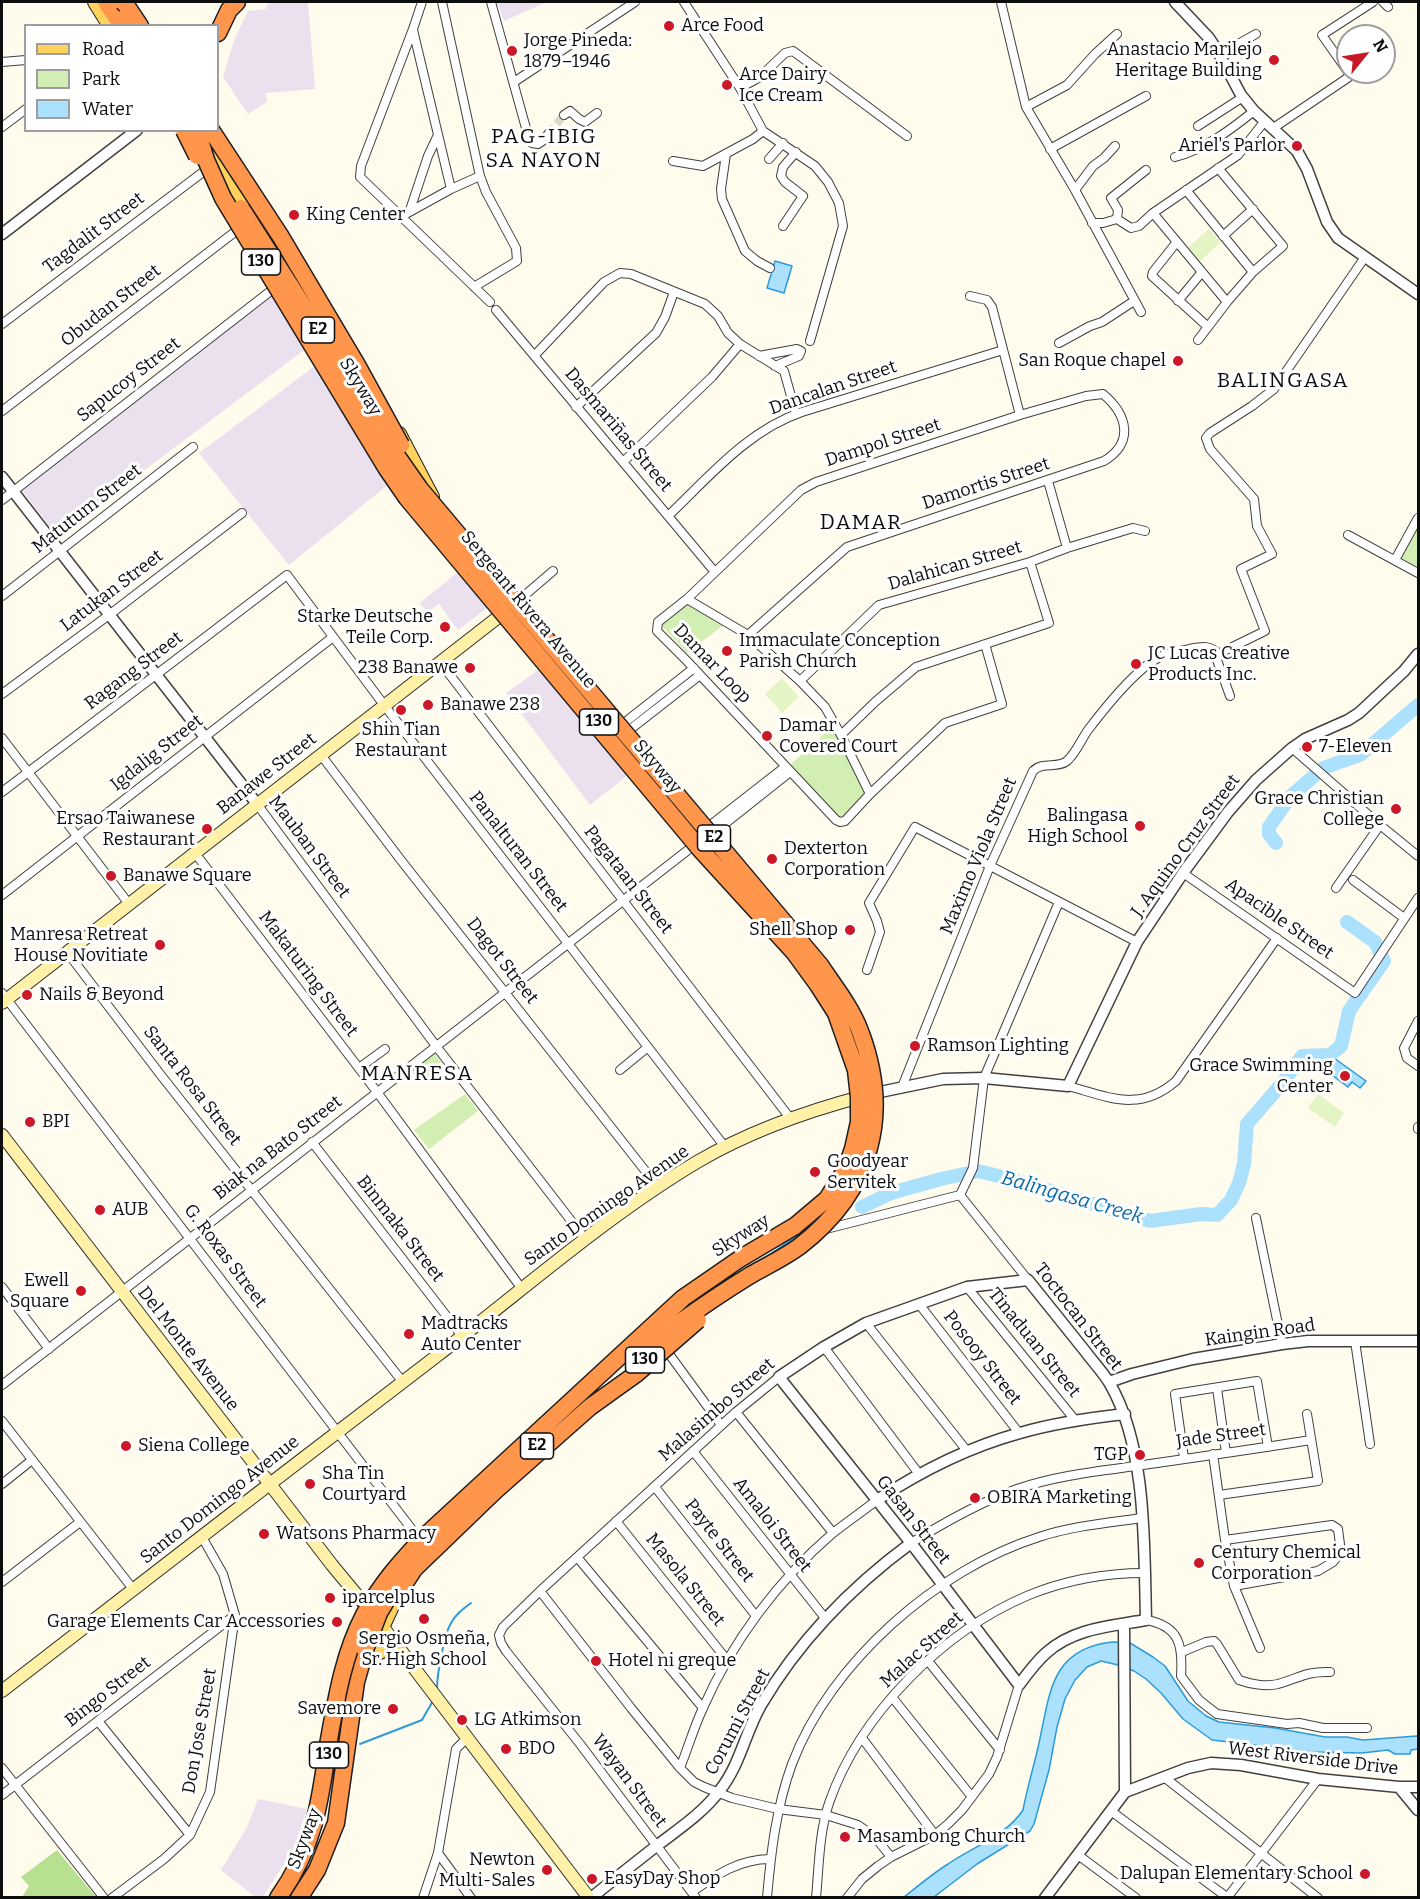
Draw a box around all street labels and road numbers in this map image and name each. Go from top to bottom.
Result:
street label: Tagdalit Street [39,188,149,278]
road number: 130 [242,249,280,275]
street label: Obudan Street [57,260,165,352]
road number: E2 [302,317,334,343]
street label: Sapucoy Street [73,333,185,427]
street label: Skyway [334,354,386,420]
street label: Dancalan Street [767,356,899,420]
street label: Dasmariñas Street [560,364,676,496]
street label: Dampol Street [822,414,944,472]
street label: Damortis Street [920,453,1052,515]
street label: Matutum Street [28,460,146,558]
street label: Sergeant Rivera Avenue [456,527,600,693]
street label: Dalahican Street [886,537,1024,595]
street label: Latukan Street [57,545,167,637]
street label: Damar Loop [669,620,755,708]
street label: Ragang Street [81,627,187,715]
road number: 130 [580,709,618,735]
street label: Igdalig Street [107,710,207,796]
street label: Banawe Street [213,729,321,819]
street label: Skyway [628,736,686,798]
street label: J. Aquino Cruz Street [1127,770,1245,922]
street label: Maximo Viola Street [936,774,1022,938]
street label: Panalturan Street [464,787,572,917]
street label: Mauban Street [263,791,355,903]
street label: Pagataan Street [579,821,677,939]
road number: E2 [698,825,730,851]
street label: Apacible Street [1221,874,1337,964]
street label: Makaturing Street [254,907,362,1041]
street label: Dagot Street [462,914,542,1008]
street label: Santa Rosa Street [139,1022,245,1150]
street label: Biak na Bato Street [210,1091,346,1205]
street label: Santo Domingo Avenue [521,1141,693,1271]
street label: Binmaka Street [352,1172,448,1286]
street label: G. Roxas Street [179,1200,271,1312]
street label: Skyway [708,1210,774,1262]
street label: Toctocan Street [1029,1259,1127,1375]
street label: Del Monte Avenue [133,1282,243,1416]
street label: Tinaduan Street [983,1284,1085,1402]
street label: Posooy Street [939,1307,1025,1409]
street label: Kaingin Road [1203,1315,1317,1351]
road number: 130 [626,1347,664,1373]
street label: Malasimbo Street [655,1354,779,1466]
street label: Jade Street [1175,1419,1267,1453]
street label: Santo Domingo Avenue [136,1431,304,1569]
road number: E2 [520,1433,554,1459]
street label: Gasan Street [872,1471,954,1569]
street label: Amaloi Street [728,1473,816,1577]
street label: Payte Street [680,1495,758,1587]
street label: Masola Street [641,1529,729,1631]
street label: Malac Street [876,1607,968,1693]
street label: Bingo Street [61,1652,155,1732]
street label: Corumi Street [701,1665,775,1779]
street label: Don Jose Street [178,1667,222,1795]
street label: Wayan Street [587,1730,671,1832]
street label: West Riverside Drive [1227,1738,1399,1780]
road number: 130 [310,1742,348,1768]
street label: Skyway [284,1805,326,1873]

